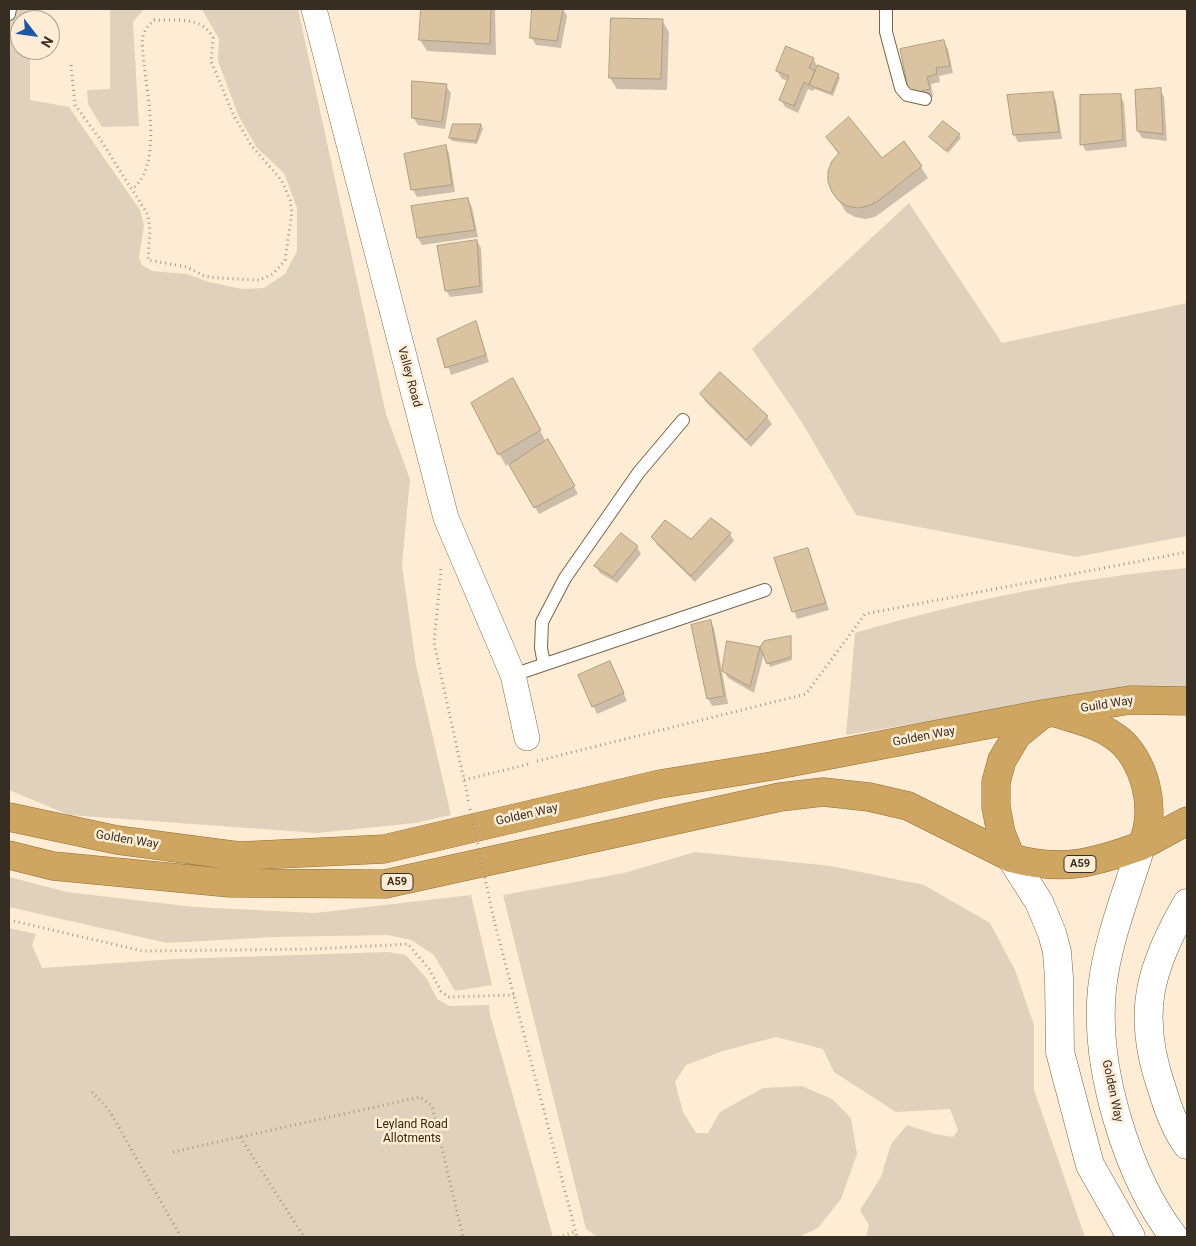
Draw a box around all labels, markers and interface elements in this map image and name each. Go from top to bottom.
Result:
north arrow [10,10,60,60]
text: N [38,34,57,50]
street label: Valley Road [394,345,424,409]
street label: Guild Way [1080,694,1134,716]
street label: Golden Way [892,724,956,750]
street label: Golden Way [495,801,559,829]
street label: Golden Way [95,828,159,852]
road number: A59 [1064,856,1096,872]
road number: A59 [381,874,413,890]
street label: Golden Way [1098,1059,1126,1123]
park label: Leyland Road Allotments [376,1118,448,1146]

